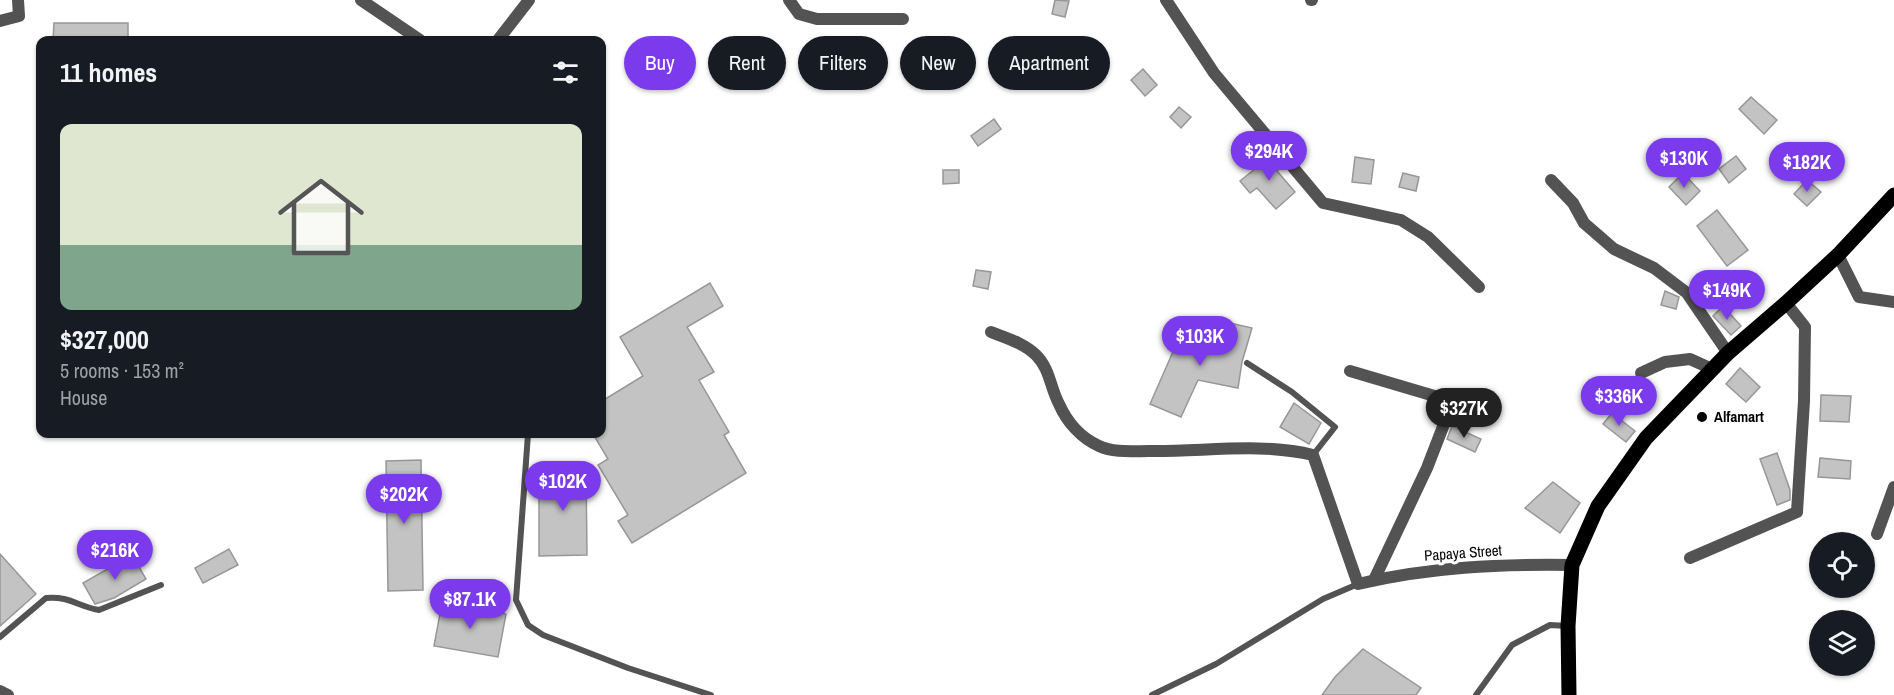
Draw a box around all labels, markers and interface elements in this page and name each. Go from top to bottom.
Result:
chip: Buy [624,36,696,90]
chip: Rent [708,36,786,90]
chip: Filters [798,36,888,90]
chip: New [900,36,976,90]
chip: Apartment [988,36,1110,90]
text: 11 homes [60,55,157,90]
icon: filters [549,56,582,89]
pin: $294K [1227,131,1311,182]
text: $294K [1245,137,1293,164]
pin: $130K [1642,138,1726,189]
pin: $182K [1765,142,1849,193]
text: $130K [1660,144,1708,171]
text: $182K [1783,148,1831,175]
icon: home [267,163,375,271]
pin: $149K [1685,270,1769,321]
text: $149K [1703,276,1751,303]
pin: $103K [1158,316,1242,367]
text: $327,000 [60,322,149,357]
text: $103K [1176,322,1224,349]
text: 5 rooms · 153 m² [60,357,184,384]
pin: $336K [1577,376,1661,427]
text: $336K [1595,382,1643,409]
text: House [60,384,107,411]
pin: $327K [1422,388,1506,439]
text: $327K [1440,394,1488,421]
place label: Alfamart [1714,406,1764,427]
marker: Alfamart [1695,410,1709,424]
pin: $102K [521,461,605,512]
text: $102K [539,467,587,494]
pin: $202K [362,474,446,525]
text: $202K [380,480,428,507]
pin: $216K [73,530,157,581]
map controls [1809,532,1875,676]
button: locate [1809,532,1875,598]
text: $216K [91,536,139,563]
street label: Papaya Street [1423,539,1503,566]
pin: $87.1K [421,579,519,630]
text: $87.1K [444,585,496,612]
button: layers [1809,610,1875,676]

